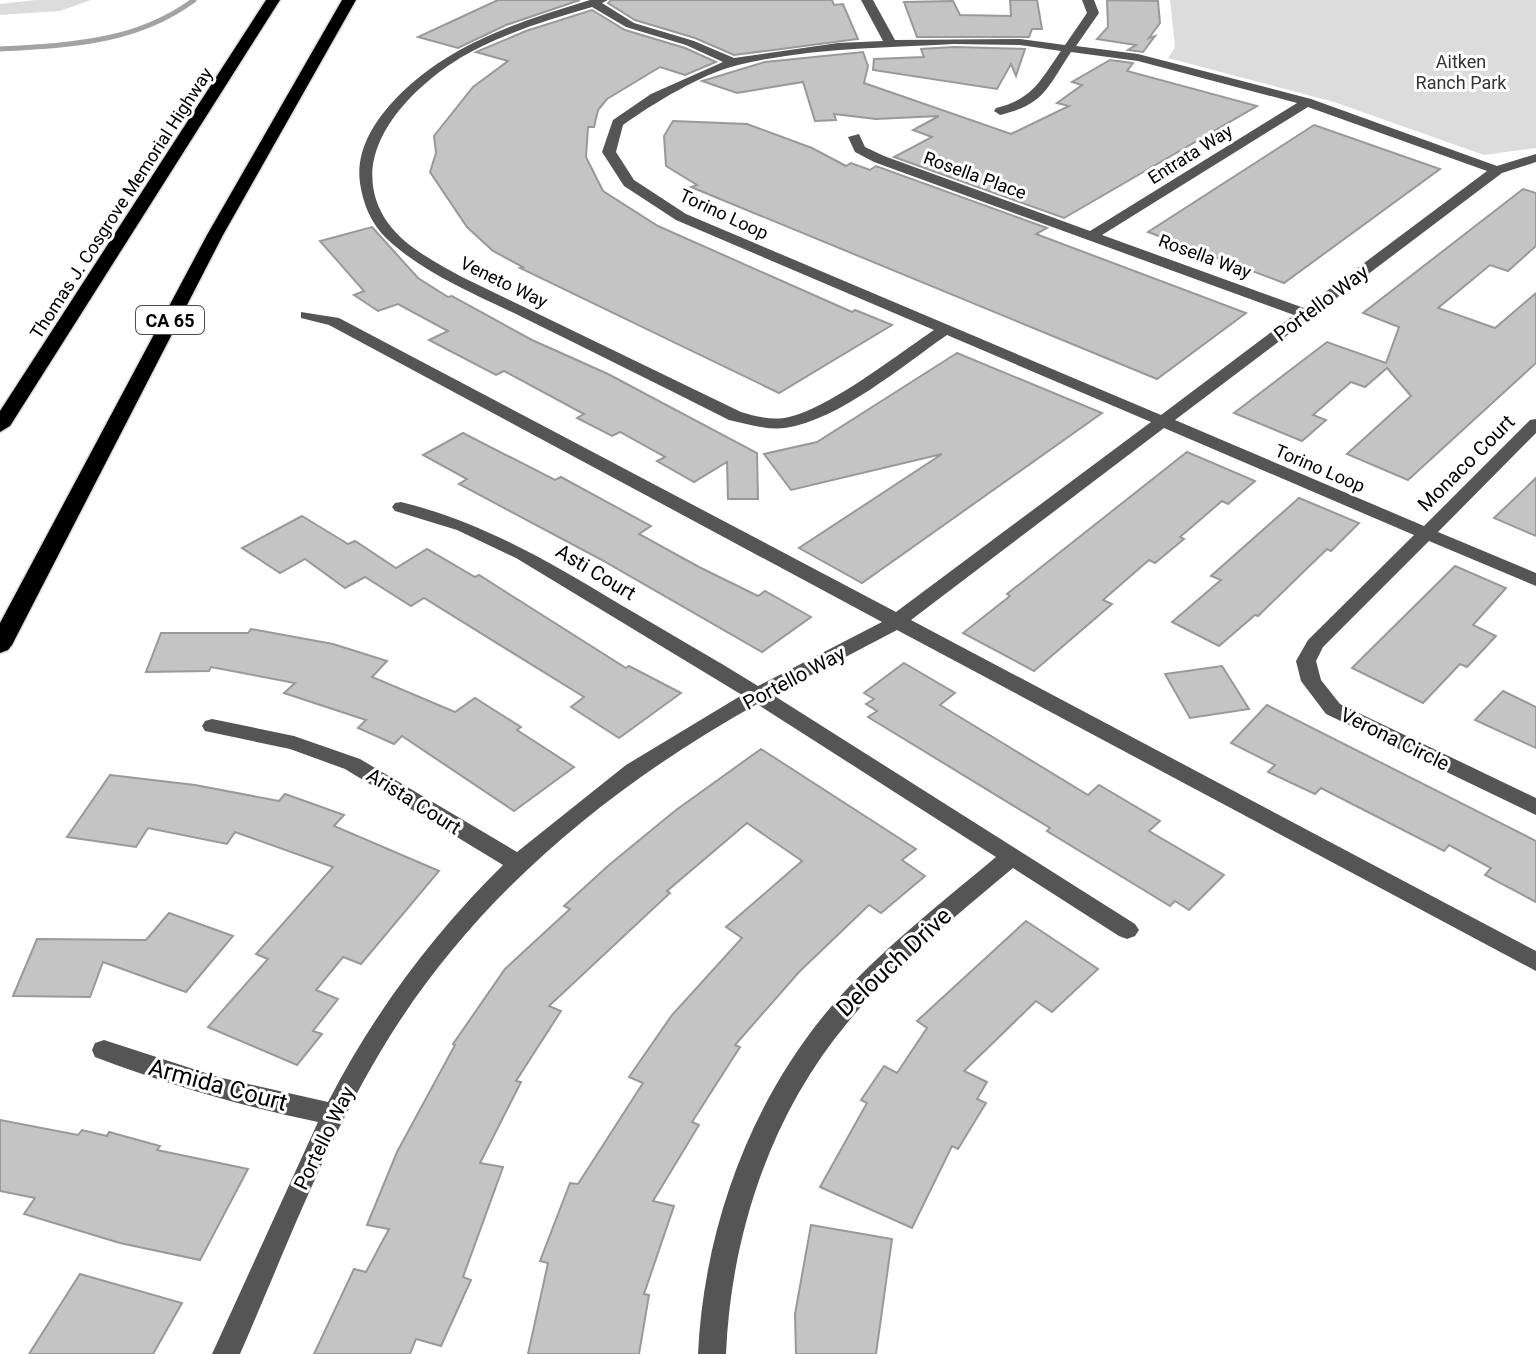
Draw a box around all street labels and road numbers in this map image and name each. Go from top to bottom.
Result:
street label: Thomas J. Cosgrove Memorial Highway [25,63,217,342]
street label: Entrata Way [1144,120,1237,188]
street label: Rosella Place [921,147,1029,203]
street label: Torino Loop [676,184,772,244]
street label: Rosella Way [1156,230,1255,283]
street label: Veneto Way [457,252,551,312]
street label: Portello Way [1269,259,1373,346]
road number: CA 65 [136,306,204,334]
street label: Monaco Court [1413,410,1519,516]
street label: Torino Loop [1272,440,1368,496]
street label: Asti Court [552,539,640,605]
street label: Portello Way [739,641,850,715]
street label: Verona Circle [1337,702,1453,776]
street label: Arista Court [362,763,466,839]
street label: Delouch Drive [831,902,957,1022]
street label: Armida Court [146,1053,291,1117]
street label: Portello Way [289,1082,360,1194]

